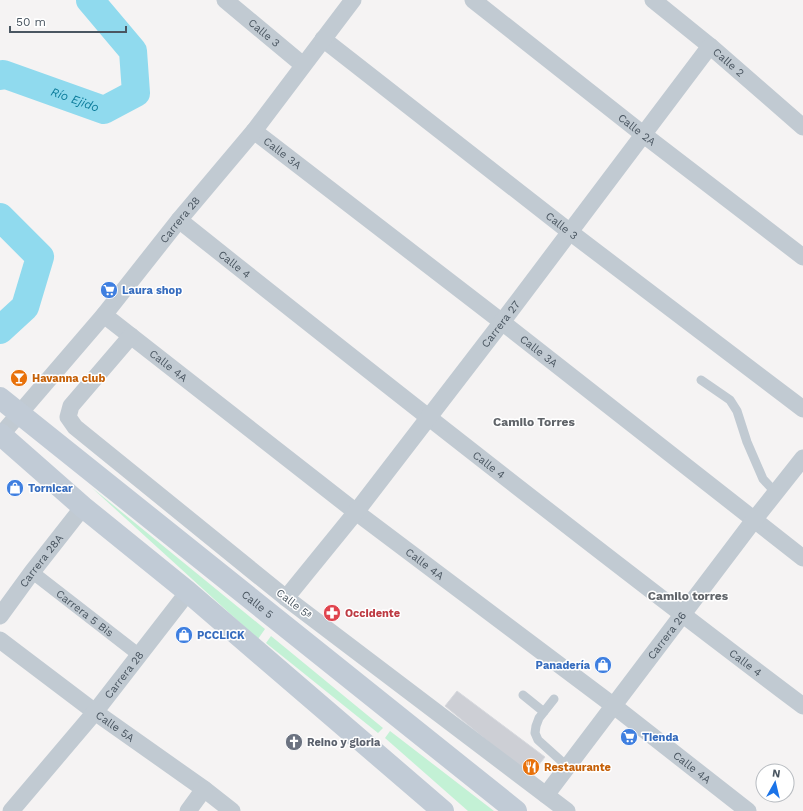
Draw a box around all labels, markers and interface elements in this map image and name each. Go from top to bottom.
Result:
scale bar [10,8,126,34]
text: 50 m [16,15,46,29]
street label: Calle 3 [246,16,283,50]
street label: Calle 2 [710,45,747,79]
water label: Río Ejido [49,85,101,115]
street label: Calle 2A [616,111,659,148]
street label: Calle 3A [261,134,304,172]
street label: Carrera 28 [157,194,203,245]
street label: Calle 3 [543,209,580,242]
street label: Calle 4 [216,247,253,281]
supermarket icon: Laura shop [99,280,119,300]
place label: Laura shop [122,284,182,297]
street label: Carrera 27 [478,298,522,350]
street label: Calle 3A [518,332,560,370]
street label: Calle 4A [147,347,190,384]
bar icon: Havanna club [9,368,29,388]
place label: Havanna club [32,372,105,385]
district label: Camilo Torres [493,415,575,429]
street label: Calle 4 [470,448,508,482]
shop icon: Tornicar [5,478,25,498]
place label: Tornicar [28,482,73,495]
street label: Carrera 28A [17,532,66,590]
street label: Calle 4A [403,545,447,582]
street label: Calle 5ª [274,586,315,622]
street label: Carrera 5 Bis [54,587,116,640]
street label: Calle 5 [239,588,276,621]
district label: Camilo torres [648,589,729,603]
pharmacy icon: Occidente [322,603,342,623]
place label: Occidente [345,607,400,620]
street label: Carrera 26 [645,609,689,662]
shop icon: PCCLICK [174,625,194,645]
place label: PCCLICK [197,629,245,642]
street label: Calle 4 [727,646,765,679]
street label: Carrera 28 [102,648,146,701]
shop icon: Panadería [593,655,613,675]
place label: Panadería [536,659,591,672]
street label: Calle 5A [93,708,137,744]
supermarket icon: Tienda [619,727,639,747]
place label: Tienda [642,731,679,744]
church icon: Reino y gloria [284,732,304,752]
place label: Reino y gloria [307,736,381,749]
street label: Calle 4A [671,748,714,786]
restaurant icon: Restaurante [521,757,541,777]
place label: Restaurante [544,761,611,774]
north arrow [755,763,795,803]
text: N [771,767,781,781]

